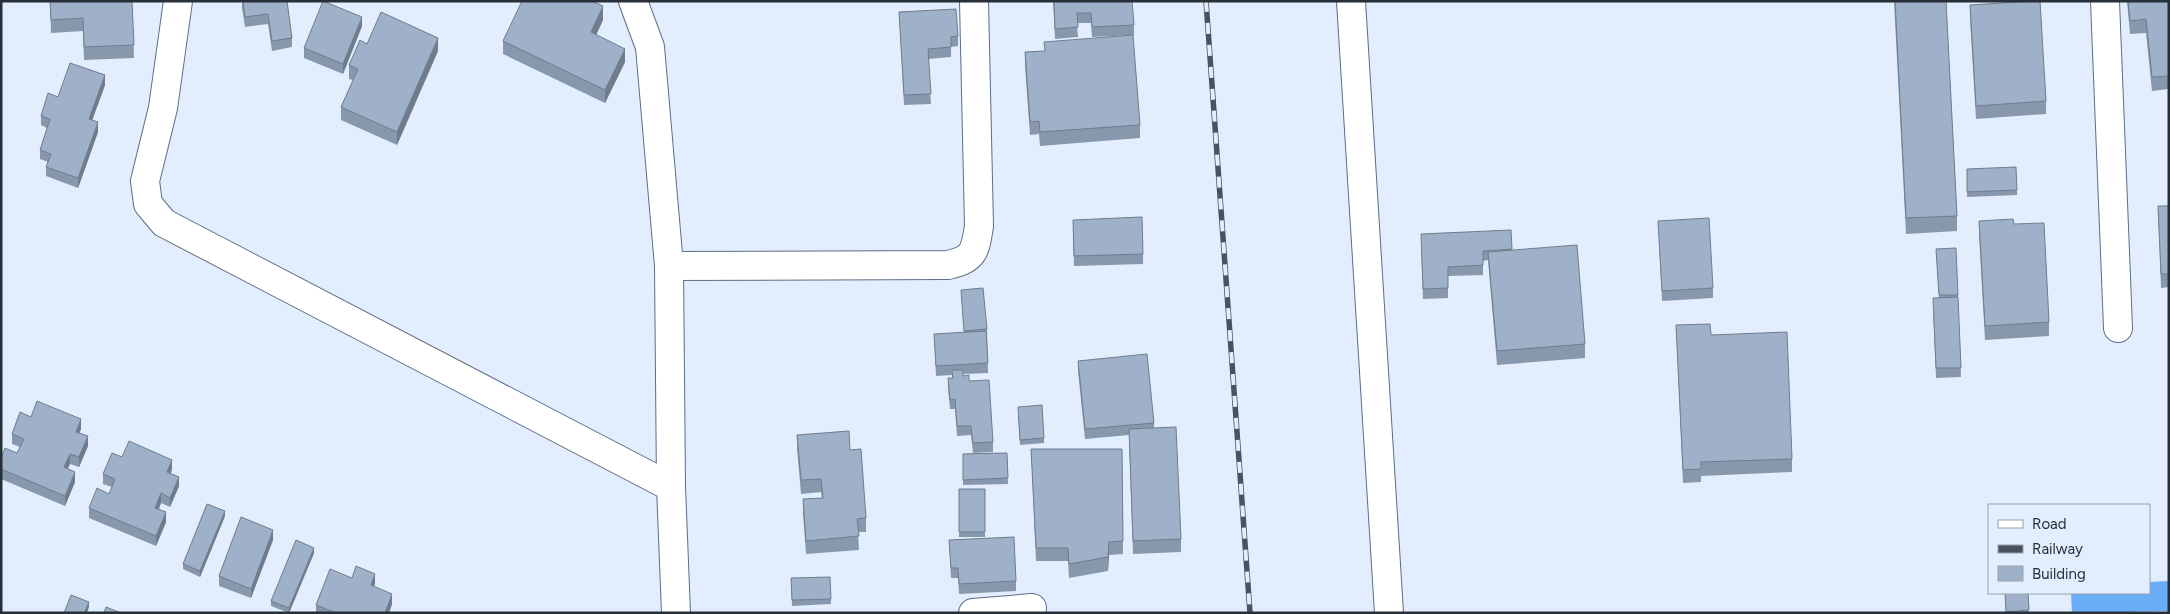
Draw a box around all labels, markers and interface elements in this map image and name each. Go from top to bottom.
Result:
legend [1988,504,2150,594]
text: Road [2032,515,2067,533]
text: Railway [2032,540,2083,558]
text: Building [2032,565,2086,583]

